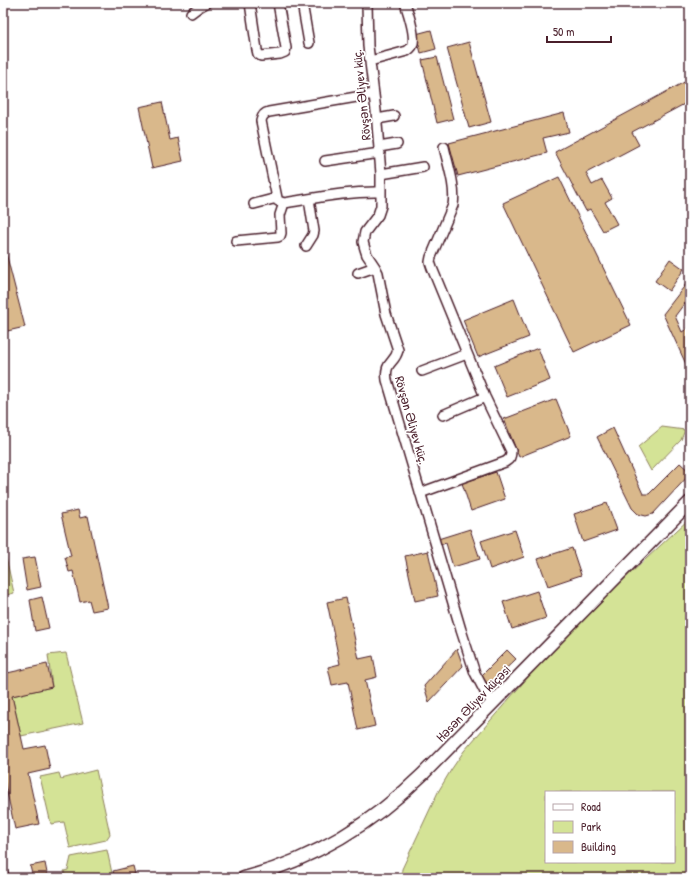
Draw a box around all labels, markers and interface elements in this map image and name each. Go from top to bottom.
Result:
scale bar [547,18,611,44]
text: 50 m [553,23,574,40]
street label: Rövşən Əliyev küç. [347,49,375,141]
street label: Rövşən Əliyev küç. [391,374,433,466]
street label: Həsən Əliyev küçəsi [432,661,514,745]
legend [545,791,675,863]
text: Road [581,798,601,815]
text: Park [581,818,601,835]
text: Building [581,838,616,855]

